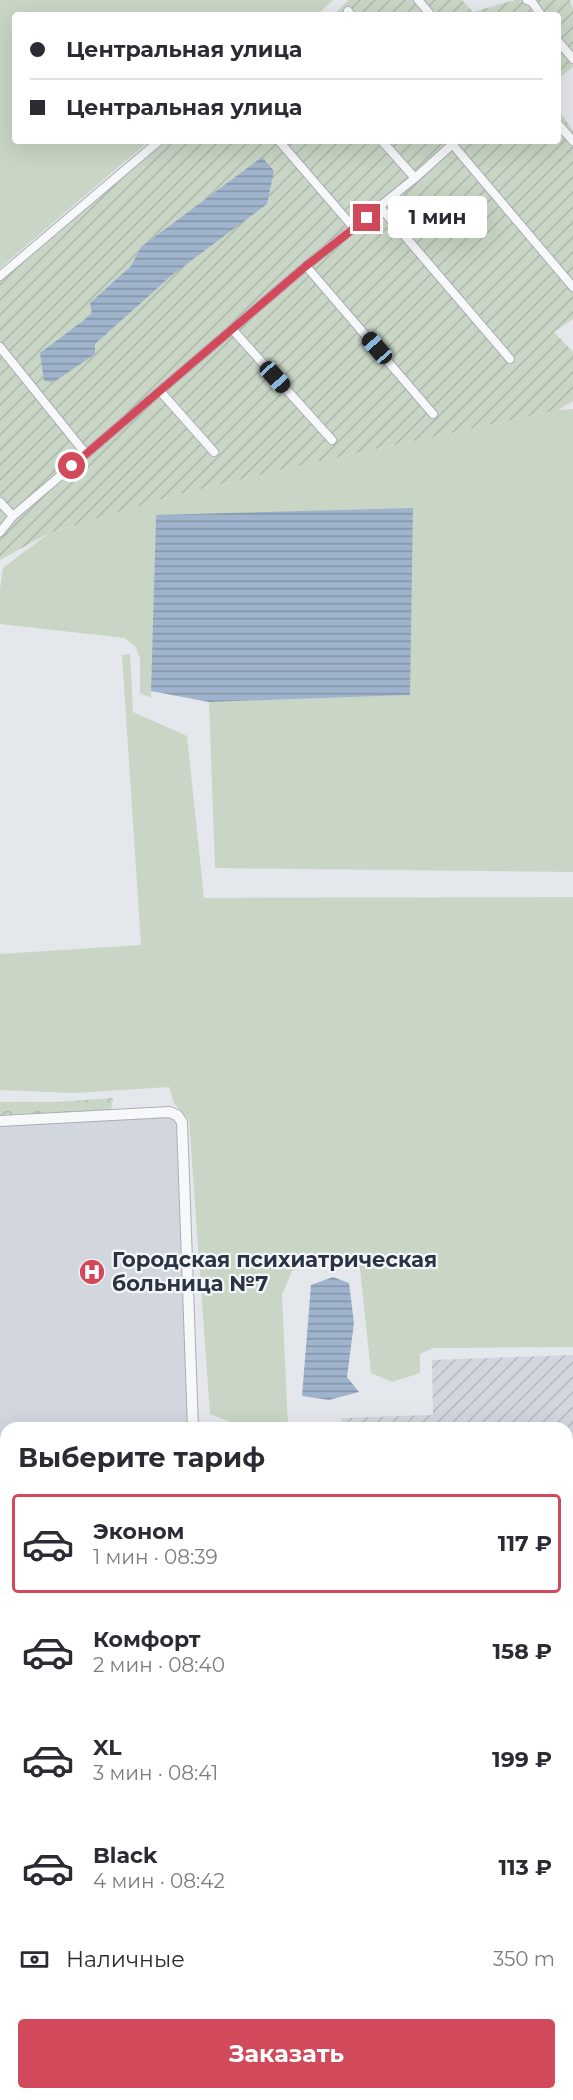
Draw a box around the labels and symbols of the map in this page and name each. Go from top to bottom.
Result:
callout: 1 мин [388,197,487,239]
route end [353,204,380,231]
car [358,329,396,367]
car [256,358,294,396]
route start [58,452,85,479]
place label: Городская психиатрическая больница №7 [112,1247,437,1296]
hospital icon: Городская психиатрическая больница №7 [77,1257,107,1287]

